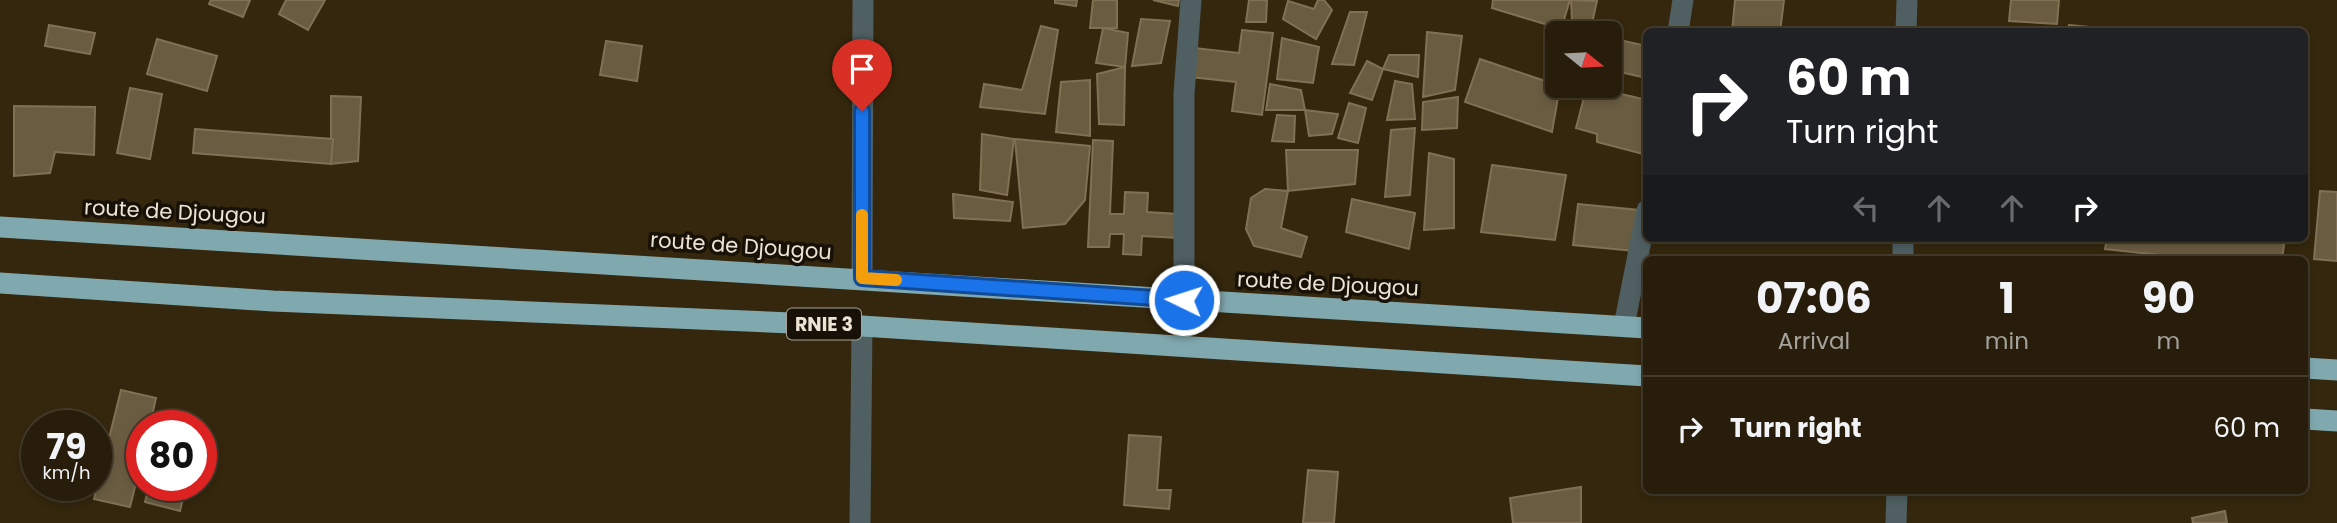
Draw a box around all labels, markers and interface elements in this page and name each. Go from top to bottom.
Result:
north arrow [1545,21,1622,98]
map controls [1545,21,1622,98]
pin [832,39,892,111]
text: 60 m [1786,44,1911,112]
icon: arrive [843,50,881,88]
icon: right [1671,56,1762,147]
text: Turn right [1786,109,1938,154]
icon: left [1847,189,1885,227]
icon: ahead [1920,189,1958,227]
icon: ahead [1993,189,2031,227]
icon: right [2066,189,2104,227]
street label: route de Djougou [83,192,267,231]
street label: route de Djougou [649,225,833,266]
position arrow [1147,263,1221,337]
street label: route de Djougou [1236,264,1420,303]
text: 07:06 [1756,269,1872,328]
text: 1 [1999,269,2015,328]
text: 90 [2142,269,2195,328]
road number: RNIE 3 [787,308,861,340]
text: Arrival [1778,325,1850,357]
text: min [1985,325,2029,357]
text: m [2157,325,2180,357]
speed limit sign: 80 [126,410,217,501]
icon: right [1671,410,1709,448]
text: Turn right [1730,410,1862,446]
text: 60 m [2213,410,2280,446]
text: 79 [46,422,87,471]
text: km/h [43,460,90,485]

